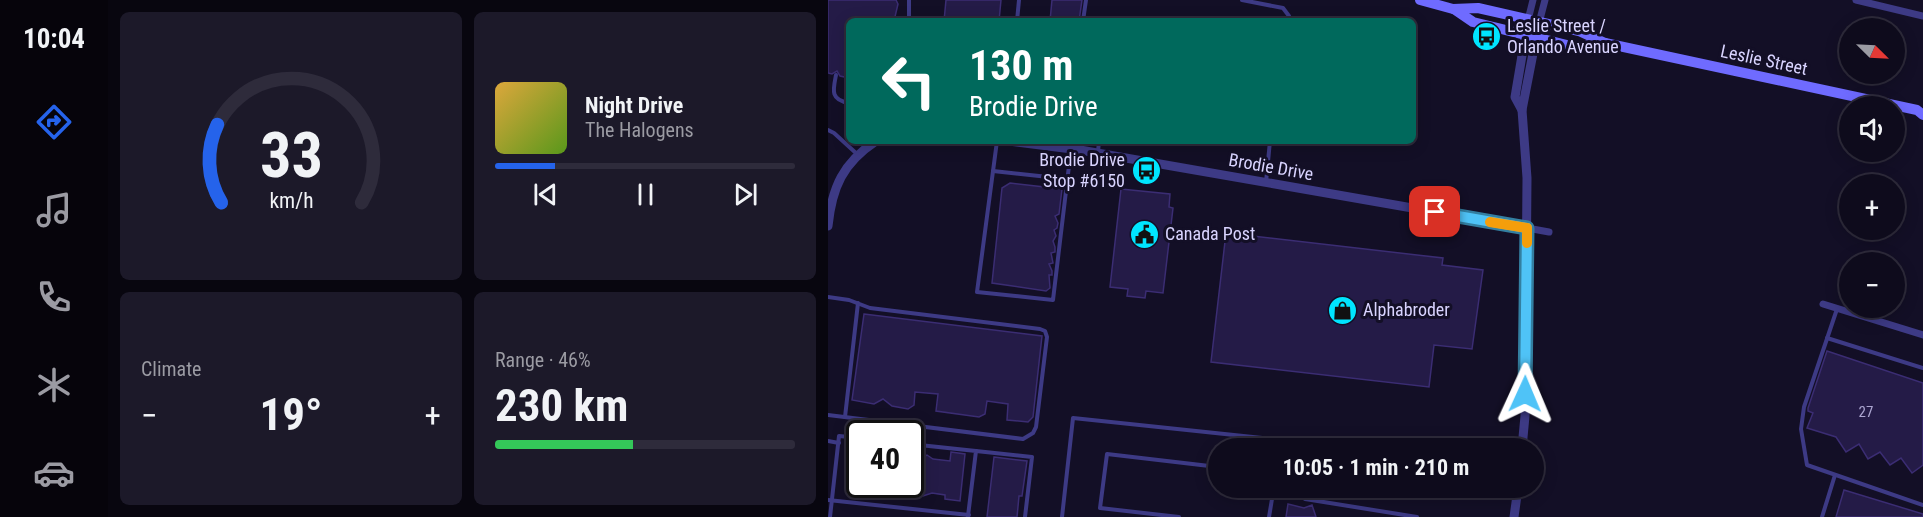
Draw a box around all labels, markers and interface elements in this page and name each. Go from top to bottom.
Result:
place label: Leslie Street / Orlando Avenue [1507,15,1619,57]
north arrow [1839,18,1905,84]
map controls [1839,18,1905,318]
bus stop icon: Leslie Street / Orlando Avenue [1470,20,1502,52]
text: 10:04 [23,23,85,55]
street label: Leslie Street [1719,40,1809,79]
text: 130 m [969,41,1074,90]
icon: left [870,42,948,120]
text: Brodie Drive [969,91,1098,123]
text: Night Drive [585,93,683,118]
button: sound [1839,96,1905,162]
icon: directions [33,101,75,143]
text: The Halogens [585,118,694,142]
text: 33 [259,119,323,192]
place label: Brodie Drive Stop #6150 [1039,149,1125,191]
street label: Brodie Drive [1227,149,1315,184]
bus stop icon: Brodie Drive Stop #6150 [1130,154,1162,186]
button: + [1839,174,1905,240]
icon: previous [529,178,562,211]
icon: pause [629,178,662,211]
icon: next [729,178,762,211]
pin [1409,186,1460,237]
icon: music [33,189,75,231]
text: km/h [269,189,313,214]
icon: arrive [1418,195,1451,228]
public building icon: Canada Post [1128,218,1160,250]
place label: Canada Post [1165,223,1255,244]
button: − [1839,252,1905,318]
icon: phone [33,276,75,318]
shop icon: Alphabroder [1326,294,1358,326]
place label: Alphabroder [1363,299,1450,320]
text: Range · 46% [495,348,591,372]
text: Climate [141,357,201,381]
position arrow [1493,362,1557,426]
icon: climate [33,364,75,406]
text: 230 km [495,379,628,432]
text: 19° [260,388,323,441]
text: − [141,396,158,435]
text: + [425,396,441,435]
house number: 27 [1859,403,1873,421]
speed limit sign: 40 [846,420,924,498]
icon: car [33,452,75,494]
text: 10:05 · 1 min · 210 m [1283,455,1469,480]

